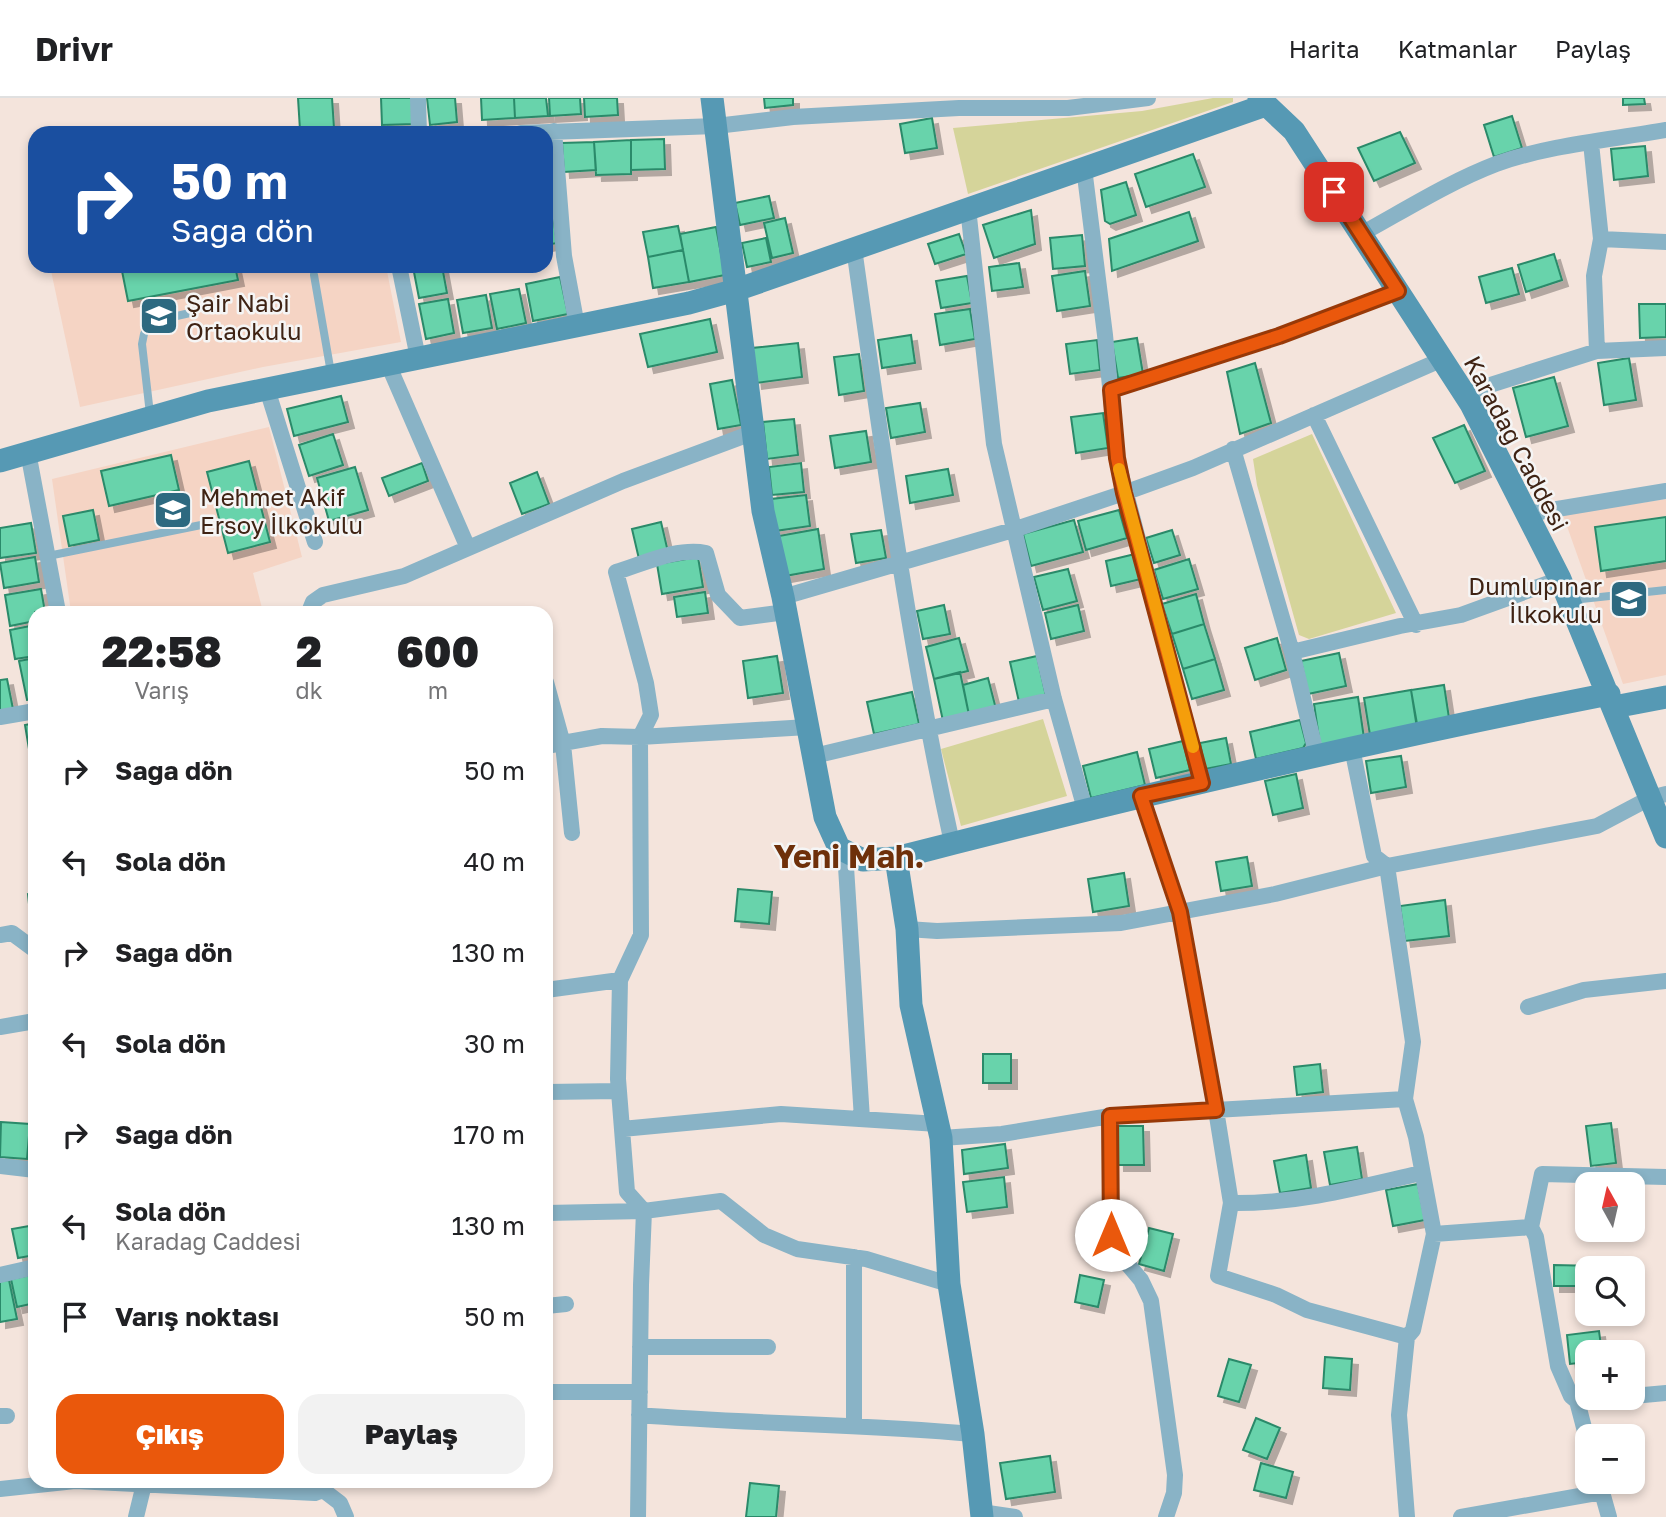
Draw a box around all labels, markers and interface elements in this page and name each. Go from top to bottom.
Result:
text: Drivr [35,29,113,68]
text: Harita [1289,34,1360,63]
text: Katmanlar [1398,34,1517,63]
text: Paylaş [1555,34,1631,63]
text: 50 m [171,151,288,210]
icon: right [56,154,147,245]
pin [1304,162,1364,222]
icon: arrive [1315,173,1353,211]
text: Sağa dön [171,211,314,249]
place label: Şair Nabi Ortaokulu [186,288,301,345]
school or university icon: Şair Nabi Ortaokulu [138,295,180,337]
street label: Karadağ Caddesi [1459,350,1575,536]
place label: Mehmet Akif Ersoy İlkokulu [200,482,363,539]
school or university icon: Mehmet Akif Ersoy İlkokulu [152,489,194,531]
place label: Dumlupınar İlkokulu [1468,571,1602,628]
school or university icon: Dumlupınar İlkokulu [1608,578,1650,620]
text: 22:58 [102,626,222,676]
text: 2 [296,626,322,676]
text: 600 [396,626,479,676]
text: Varış [135,676,189,704]
text: dk [296,676,323,704]
text: m [428,676,448,704]
icon: right [56,752,94,790]
text: Sağa dön [115,755,232,786]
text: 50 m [464,755,525,786]
district label: Yeni Mah. [773,837,925,875]
icon: left [56,843,94,881]
text: Sola dön [115,846,226,877]
text: 40 m [464,846,525,877]
icon: right [56,934,94,972]
text: Sağa dön [115,937,232,968]
text: 130 m [452,937,525,968]
icon: left [56,1025,94,1063]
text: Sola dön [115,1028,226,1059]
text: 30 m [464,1028,525,1059]
icon: right [56,1116,94,1154]
text: Sağa dön [115,1119,232,1150]
text: 170 m [453,1119,525,1150]
north arrow [1575,1172,1645,1242]
map controls [1575,1172,1645,1494]
text: Sola dön [115,1196,226,1227]
position arrow [1074,1198,1148,1272]
icon: left [56,1207,94,1245]
text: 130 m [452,1210,525,1241]
text: Karadağ Caddesi [115,1227,301,1255]
button: search [1575,1256,1645,1326]
icon: arrive [56,1298,94,1336]
text: Varış noktası [115,1301,279,1332]
text: 50 m [464,1301,525,1332]
button: + [1575,1340,1645,1410]
button: Çıkış [56,1394,284,1474]
button: Paylaş [298,1394,525,1474]
button: − [1575,1424,1645,1494]

